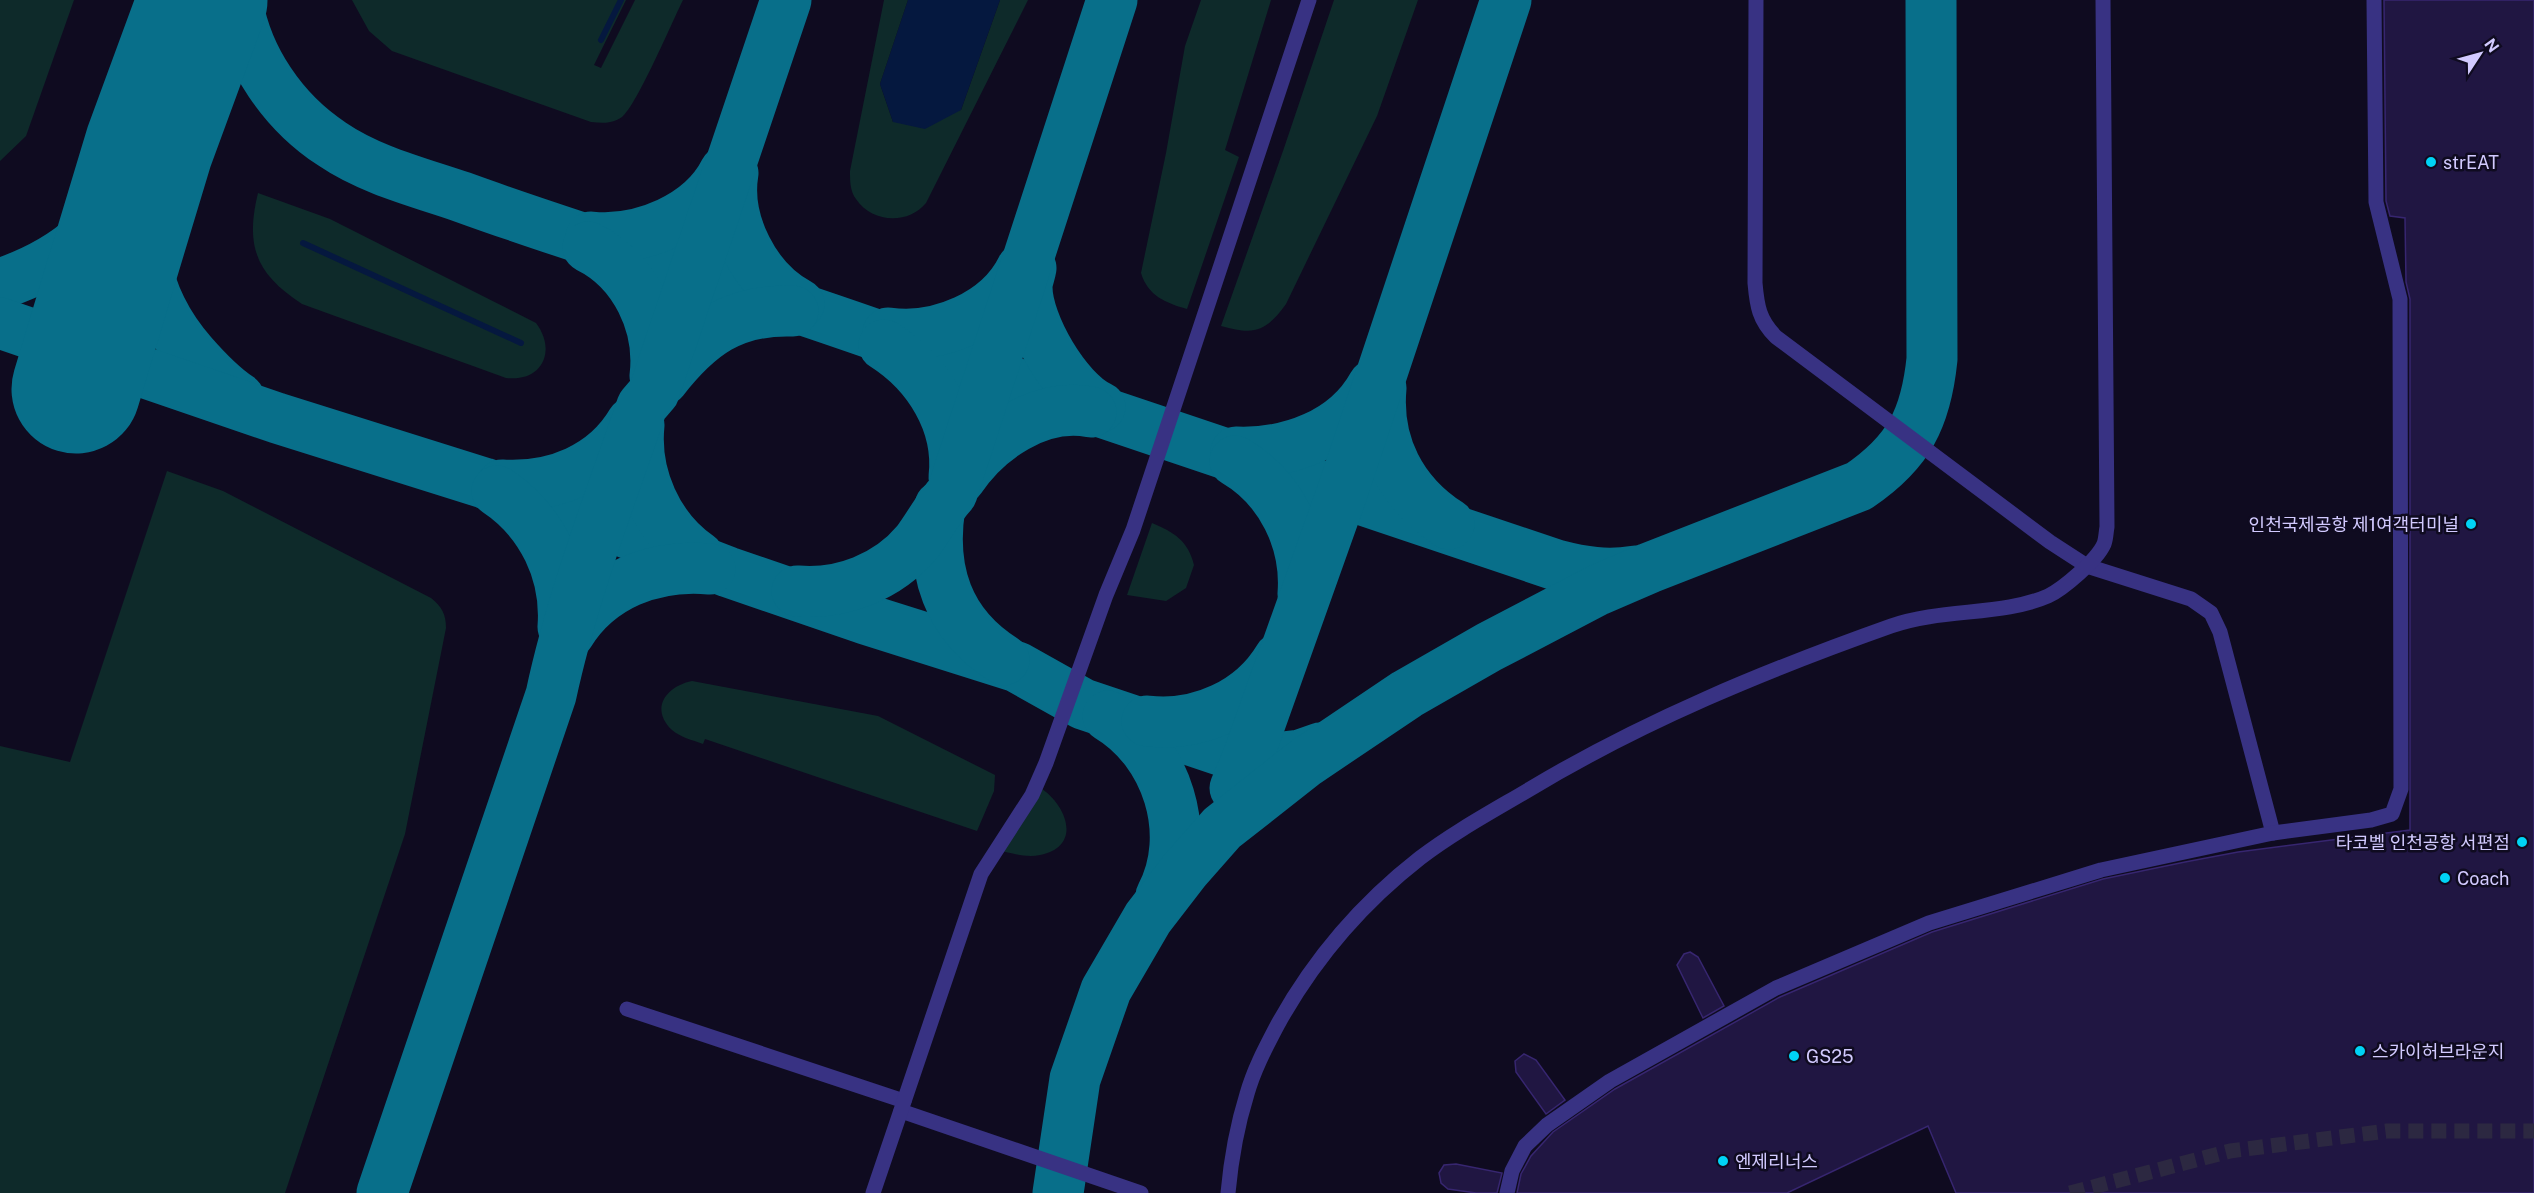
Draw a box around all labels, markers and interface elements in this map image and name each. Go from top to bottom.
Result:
north arrow [2450,24,2510,84]
text: N [2480,35,2503,56]
place label: strEAT [2443,152,2499,173]
marker: strEAT [2424,155,2438,169]
place label: 인천국제공항 제1여객터미널 [2249,514,2459,535]
marker: 인천국제공항 제1여객터미널 [2464,517,2478,531]
place label: 타코벨 인천공항 서편점 [2336,832,2510,853]
marker: 타코벨 인천공항 서편점 [2515,835,2529,849]
place label: Coach [2457,868,2509,889]
marker: Coach [2438,871,2452,885]
place label: 스카이허브라운지 [2372,1041,2504,1062]
marker: 스카이허브라운지 [2353,1044,2367,1058]
place label: GS25 [1806,1046,1853,1067]
marker: GS25 [1787,1049,1801,1063]
place label: 엔제리너스 [1735,1151,1818,1172]
marker: 엔제리너스 [1716,1154,1730,1168]

